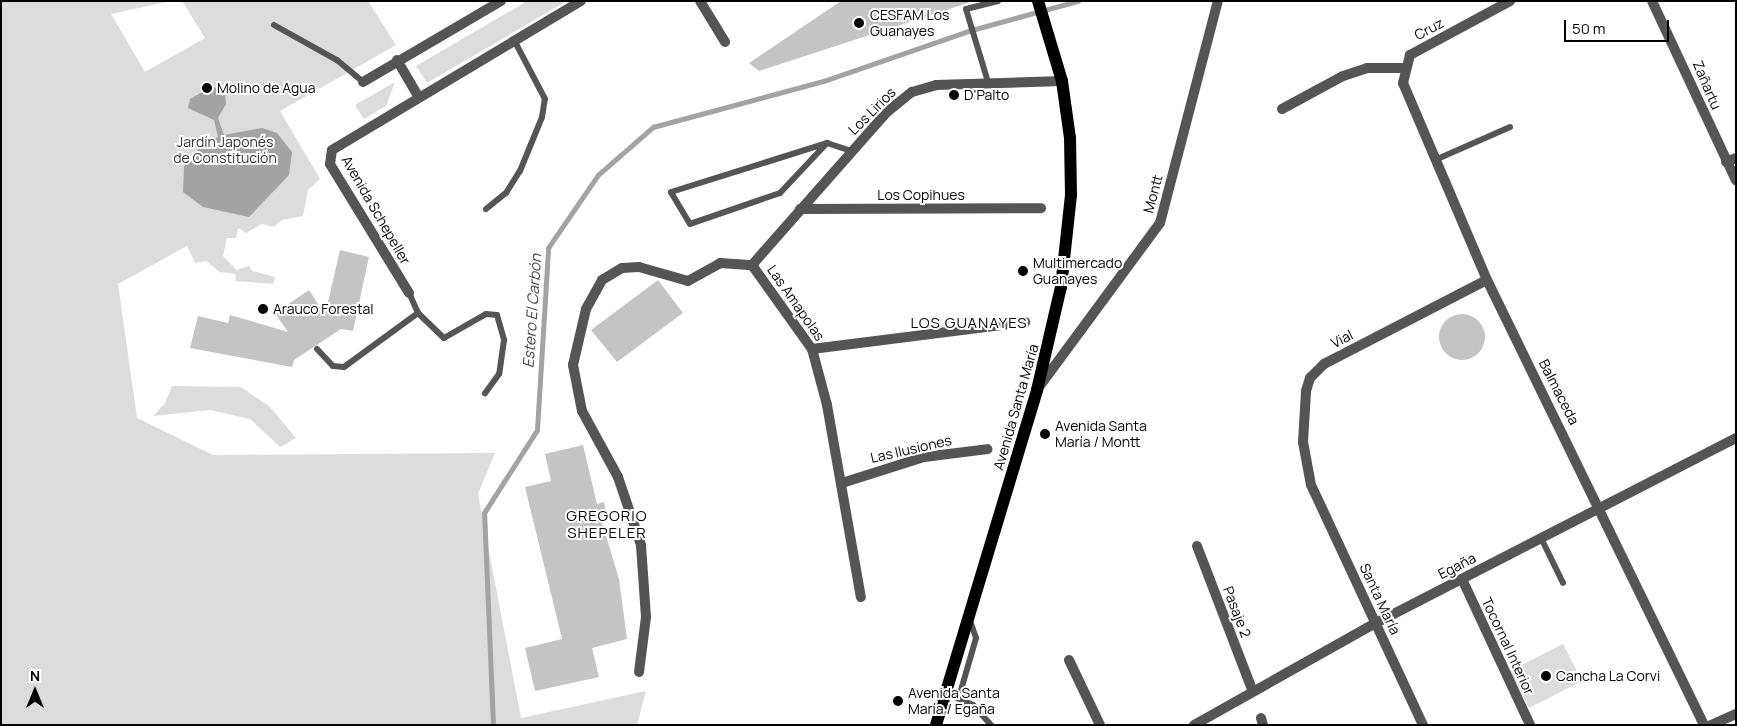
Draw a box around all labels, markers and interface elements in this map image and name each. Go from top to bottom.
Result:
place label: CESFAM Los Guanayes [870,7,949,40]
scale bar [1567,10,1672,42]
street label: Cruz [1411,14,1447,44]
marker: CESFAM Los Guanayes [852,16,866,30]
text: 50 m [1572,18,1606,39]
street label: Zañartu [1689,58,1725,112]
place label: Molino de Agua [217,80,315,96]
marker: Molino de Agua [201,82,213,94]
street label: Los Lirios [845,84,899,138]
place label: D'Palto [964,87,1009,103]
marker: D'Palto [948,89,960,101]
park label: Jardín Japonés de Constitución [173,134,277,166]
street label: Avenida Schepeller [338,153,414,267]
street label: Montt [1140,173,1166,215]
street label: Los Copihues [877,187,965,203]
water label: Estero El Carbón [519,253,545,369]
place label: Multimercado Guanayes [1033,255,1122,288]
street label: Las Amapolas [764,262,828,344]
marker: Multimercado Guanayes [1017,265,1029,277]
place label: Arauco Forestal [273,301,374,317]
marker: Arauco Forestal [257,303,269,315]
district label: LOS GUANAYES [909,314,1029,332]
street label: Vial [1328,326,1356,352]
street label: Avenida Santa María [990,342,1042,472]
street label: Balmaceda [1535,357,1583,427]
place label: Avenida Santa María / Montt [1055,418,1147,451]
marker: Avenida Santa María / Montt [1039,428,1051,440]
street label: Las Ilusiones [869,432,953,466]
district label: GREGORIO SHEPELER [565,506,649,541]
street label: Egaña [1435,549,1479,583]
street label: Santa María [1356,561,1404,637]
street label: Pasaje 2 [1220,584,1254,640]
street label: Tocornal Interior [1478,595,1538,697]
north arrow [10,666,60,716]
text: N [30,666,40,685]
place label: Cancha La Corvi [1556,668,1660,684]
marker: Cancha La Corvi [1540,670,1552,682]
place label: Avenida Santa María / Egaña [908,685,1000,718]
marker: Avenida Santa María / Egaña [892,695,904,707]

